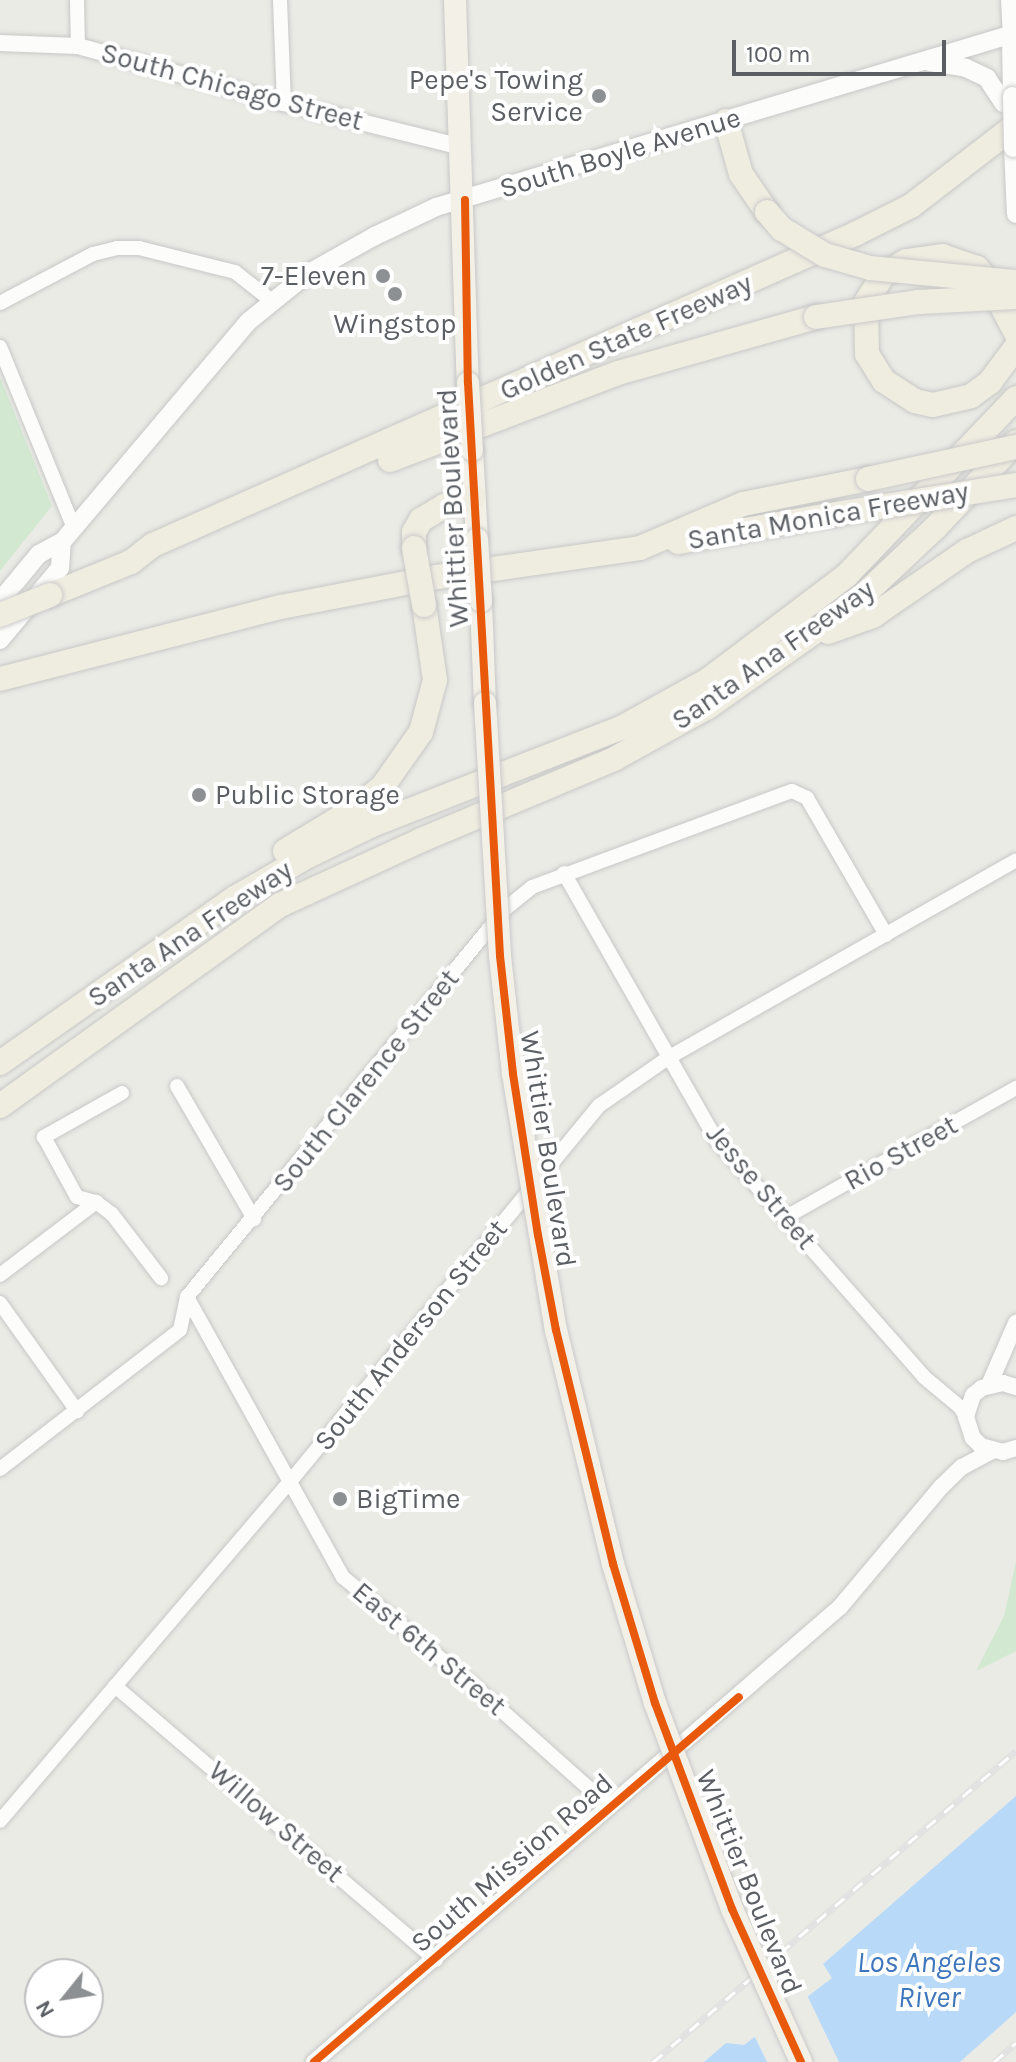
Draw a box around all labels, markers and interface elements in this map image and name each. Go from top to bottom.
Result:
scale bar [736,24,950,74]
street label: South Chicago Street [97,36,367,138]
text: 100 m [746,40,811,68]
place label: Pepe's Towing Service [409,63,583,129]
marker: Pepe's Towing Service [590,87,608,105]
street label: South Boyle Avenue [496,100,744,206]
place label: 7-Eleven [261,259,367,293]
street label: Golden State Freeway [495,266,757,408]
marker: 7-Eleven [374,267,392,285]
marker: Wingstop [386,285,404,303]
place label: Wingstop [334,307,456,341]
street label: Whittier Boulevard [430,388,476,628]
street label: Santa Monica Freeway [685,475,971,557]
street label: Santa Ana Freeway [665,573,881,737]
place label: Public Storage [215,778,400,812]
marker: Public Storage [190,786,208,804]
street label: Santa Ana Freeway [81,853,299,1015]
street label: South Clarence Street [266,963,466,1199]
street label: Whittier Boulevard [513,1028,583,1270]
street label: Rio Street [838,1108,964,1198]
street label: Jesse Street [699,1118,823,1256]
street label: South Anderson Street [307,1213,515,1457]
place label: BigTime [356,1482,460,1516]
marker: BigTime [331,1490,349,1508]
street label: East 6th Street [345,1575,513,1723]
street label: Willow Street [202,1754,350,1890]
street label: Whittier Boulevard [689,1765,809,1999]
street label: South Mission Road [404,1766,620,1960]
water label: Los Angeles River [857,1944,1001,2014]
north arrow [24,1958,104,2038]
text: N [30,1996,60,2022]

